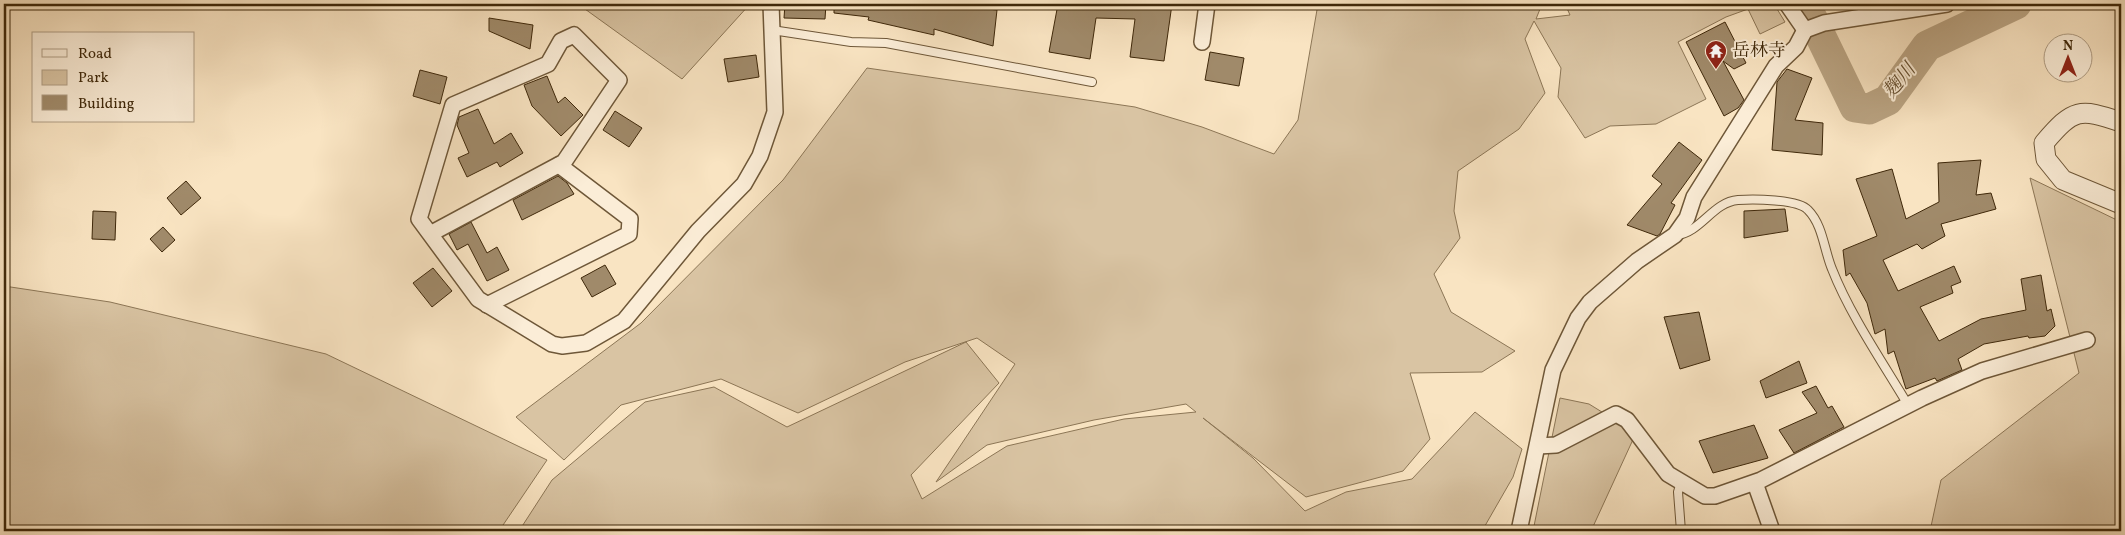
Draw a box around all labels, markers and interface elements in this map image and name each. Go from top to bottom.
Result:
legend [32,32,195,122]
north arrow [2042,32,2092,82]
text: N [2063,37,2073,56]
temple icon: 岳林寺 [1704,39,1728,70]
place label: 岳林寺 [1732,39,1786,64]
text: Road [78,44,112,65]
water label: 麹川 [1878,57,1923,104]
text: Park [78,68,109,89]
text: Building [78,94,135,115]

